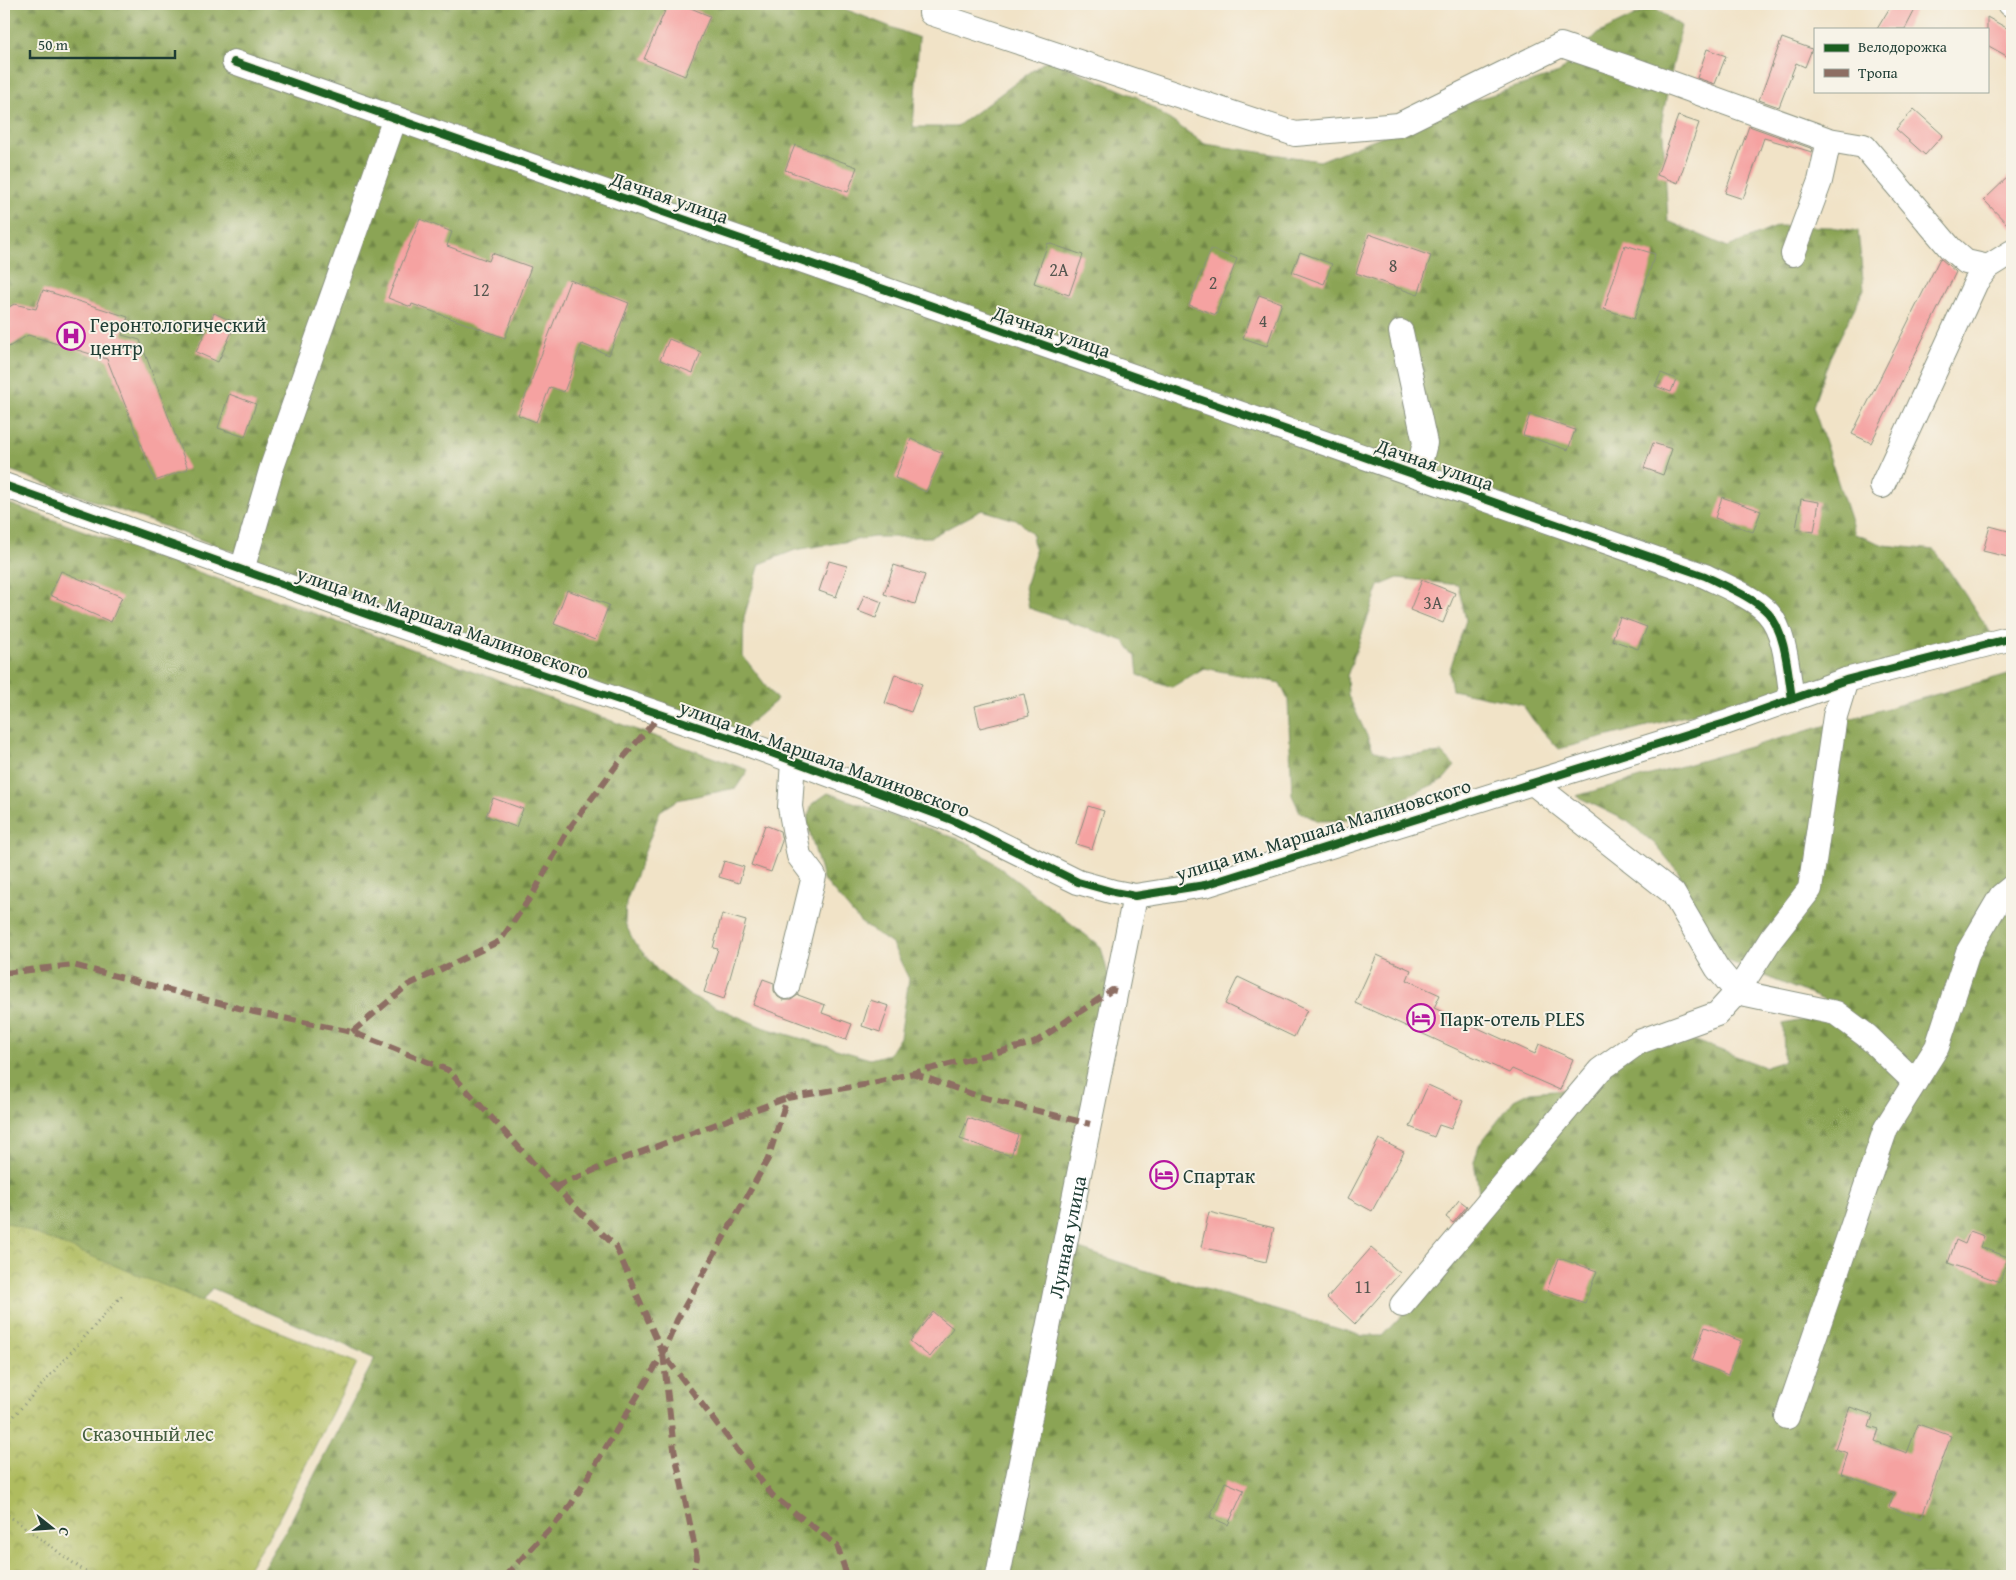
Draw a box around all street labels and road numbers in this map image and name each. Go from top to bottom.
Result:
street label: Дачная улица [606,163,733,231]
street label: Дачная улица [988,297,1115,365]
street label: Дачная улица [1371,430,1498,498]
street label: улица им. Маршала Малиновского [292,558,593,686]
street label: улица им. Маршала Малиновского [675,691,974,824]
street label: улица им. Маршала Малиновского [1171,770,1474,888]
street label: Лунная улица [1040,1173,1093,1301]

